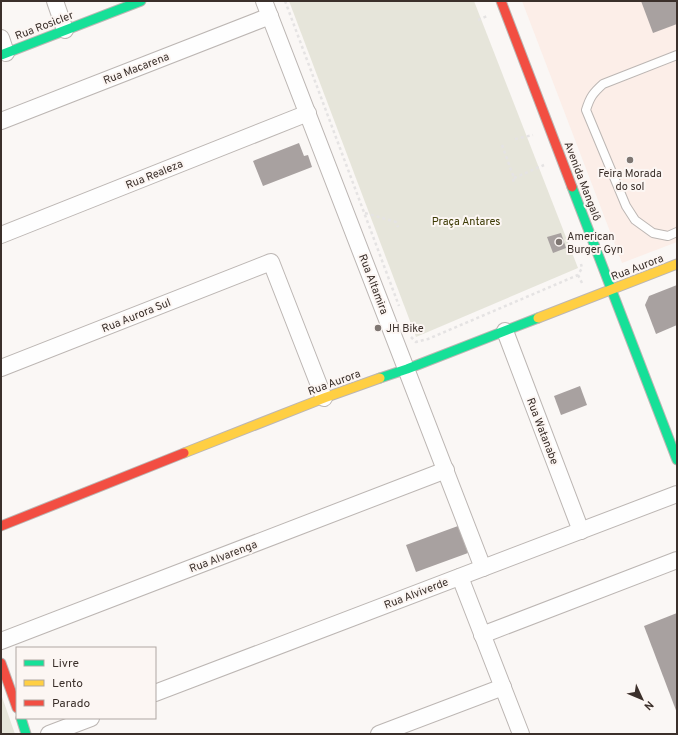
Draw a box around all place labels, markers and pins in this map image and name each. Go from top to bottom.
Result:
marker: Feira Morada do sol [625,155,635,165]
place label: Feira Morada do sol [598,167,662,194]
place label: American Burger Gyn [567,230,623,257]
marker: American Burger Gyn [554,237,564,247]
place label: JH Bike [386,322,424,336]
marker: JH Bike [373,323,383,333]

